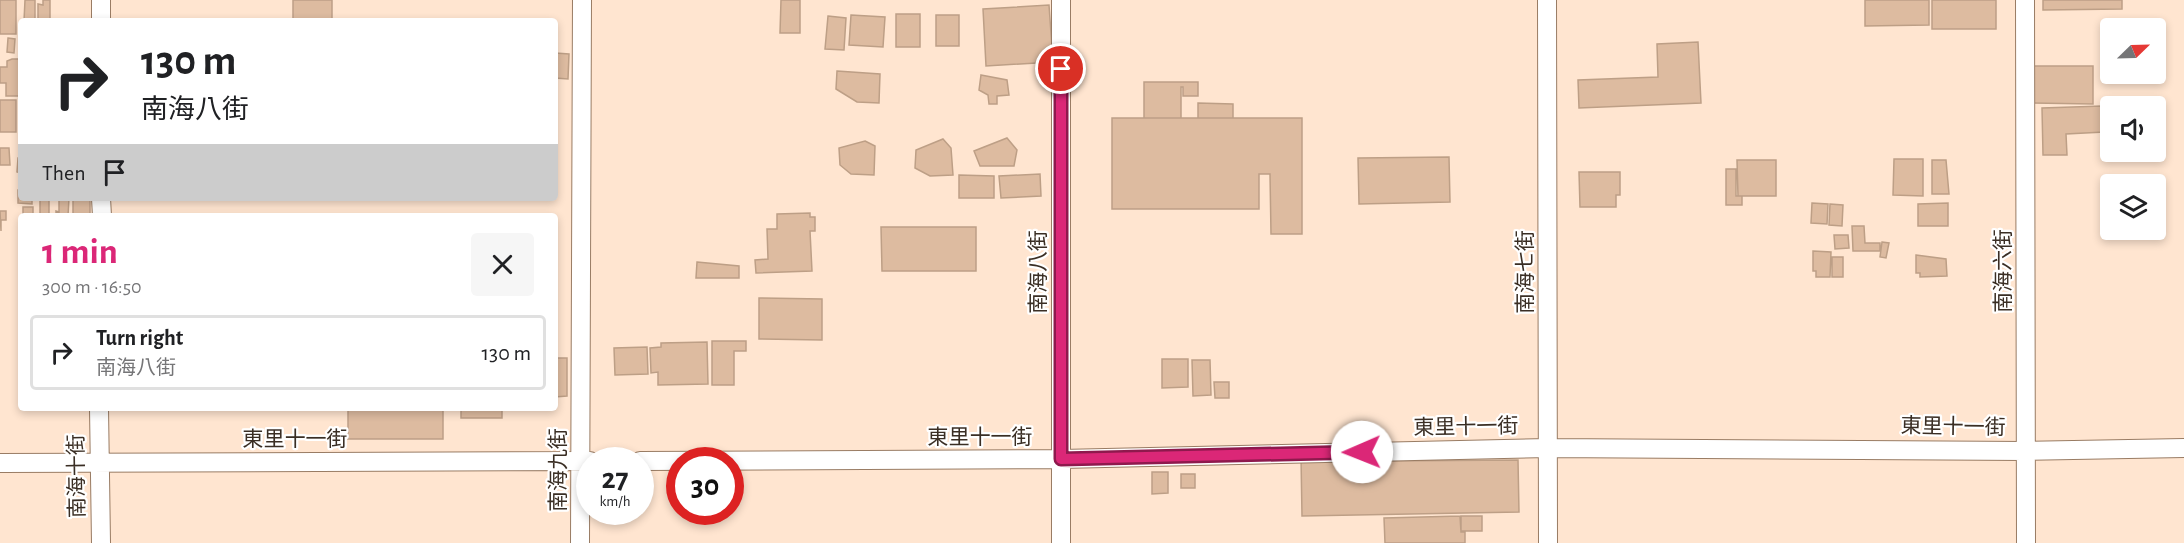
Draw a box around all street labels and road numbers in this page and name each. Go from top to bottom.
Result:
street label: 南海六街 [1992,229,2014,313]
street label: 南海八街 [1027,230,1049,314]
street label: 南海七街 [1514,230,1536,314]
street label: 東里十一街 [1413,415,1519,438]
street label: 東里十一街 [1900,415,2006,438]
street label: 東里十一街 [928,426,1033,448]
street label: 東里十一街 [243,428,348,450]
street label: 南海九街 [547,428,569,512]
street label: 南海十街 [65,434,88,518]

